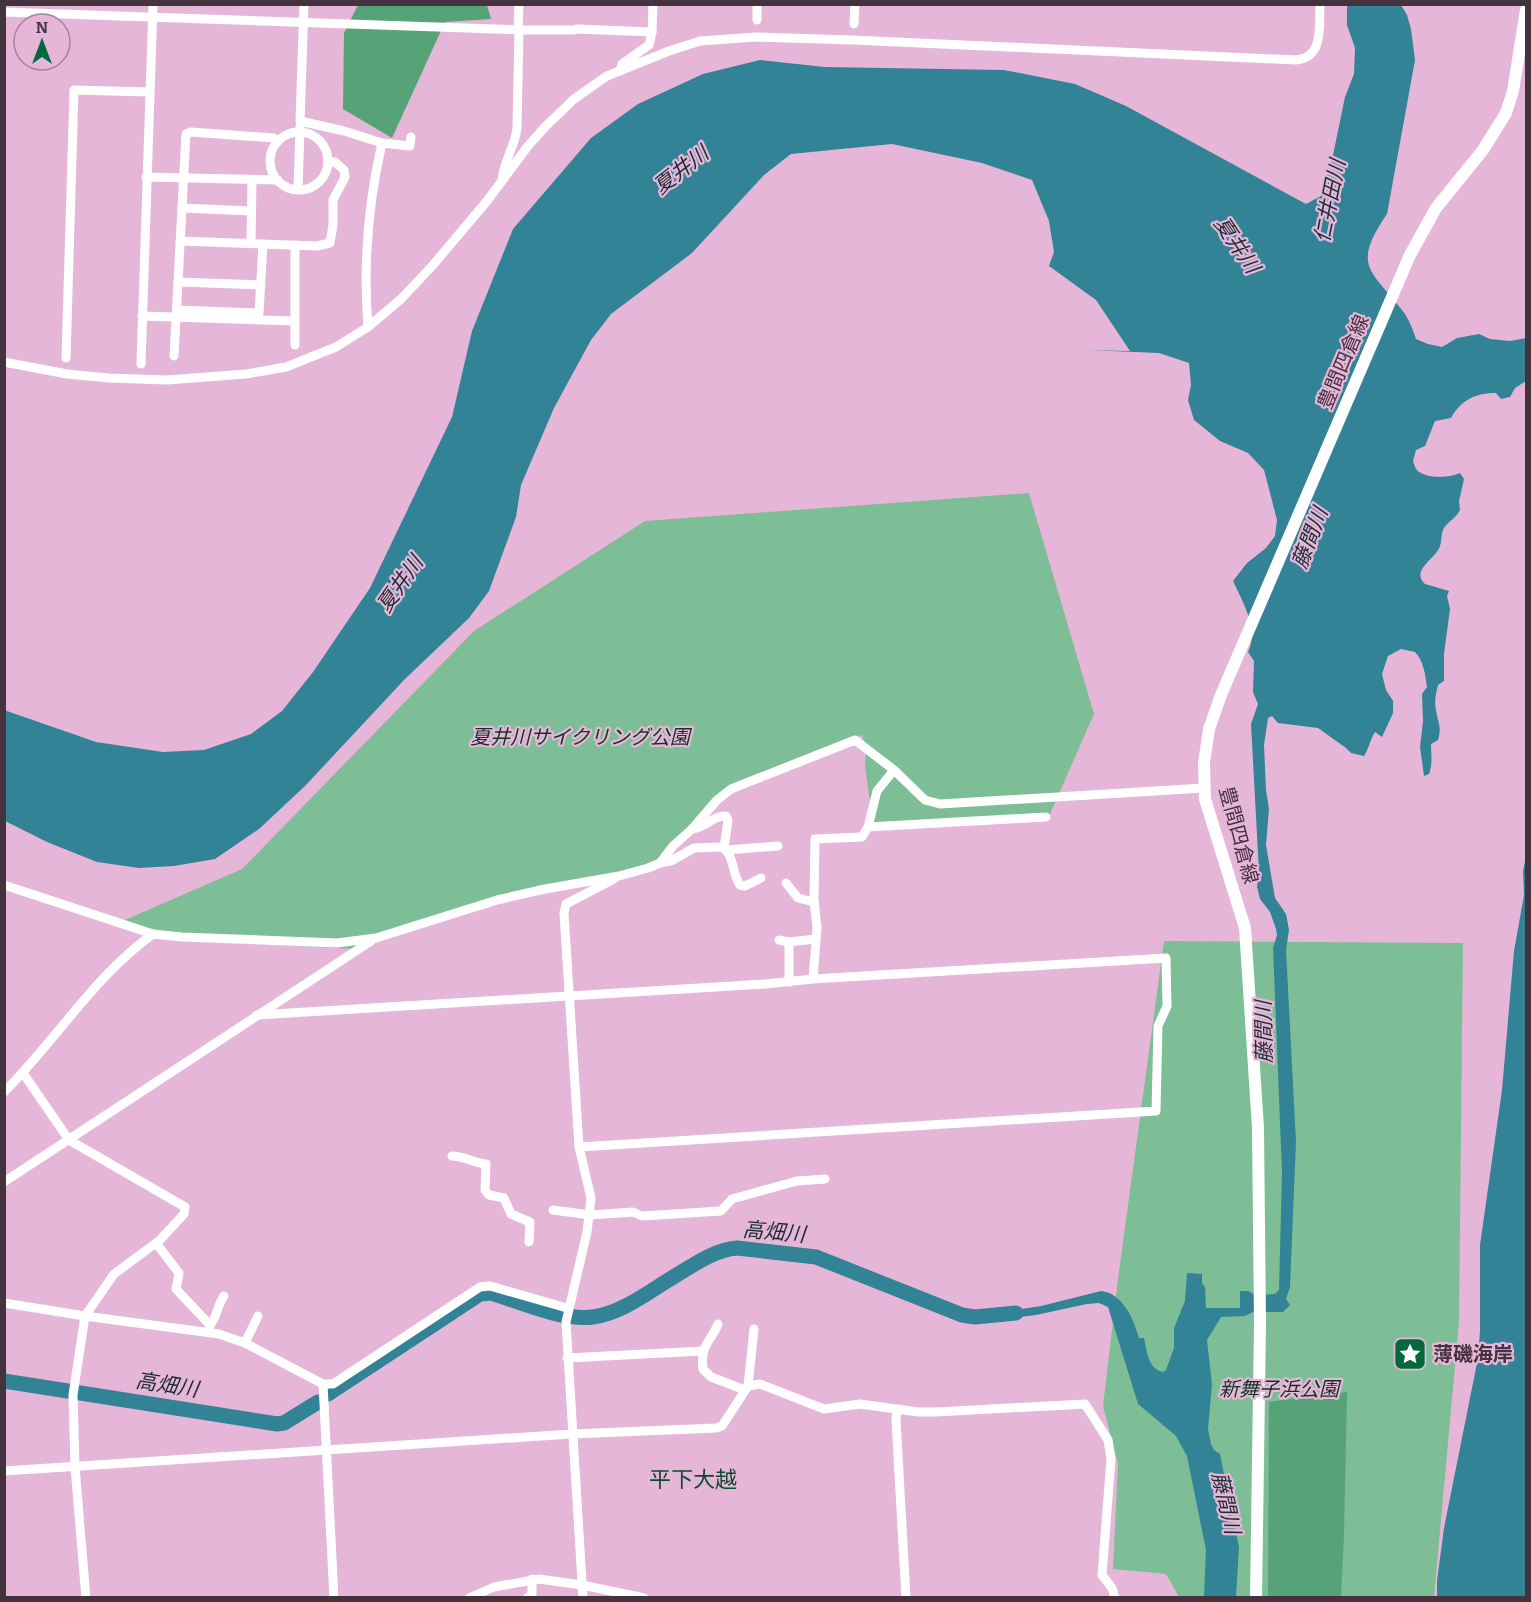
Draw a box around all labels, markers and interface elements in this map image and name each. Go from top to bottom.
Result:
north arrow [12,12,72,72]
text: N [36,18,48,37]
water label: 夏井川 [648,139,715,200]
water label: 仁井田川 [1309,155,1351,245]
water label: 夏井川 [1209,212,1267,280]
street label: 豊間四倉線 [1312,311,1374,413]
water label: 藤間川 [1287,502,1334,572]
water label: 夏井川 [371,549,430,617]
park label: 夏井川サイクリング公園 [470,725,693,749]
street label: 豊間四倉線 [1214,784,1264,886]
water label: 藤間川 [1250,998,1278,1064]
water label: 高畑川 [741,1216,809,1248]
place icon: 薄磯海岸 [1392,1336,1428,1372]
place label: 薄磯海岸 [1433,1342,1513,1366]
water label: 高畑川 [134,1367,202,1403]
park label: 新舞子浜公園 [1219,1377,1342,1401]
district label: 平下大越 [649,1466,737,1493]
water label: 藤間川 [1206,1469,1246,1539]

